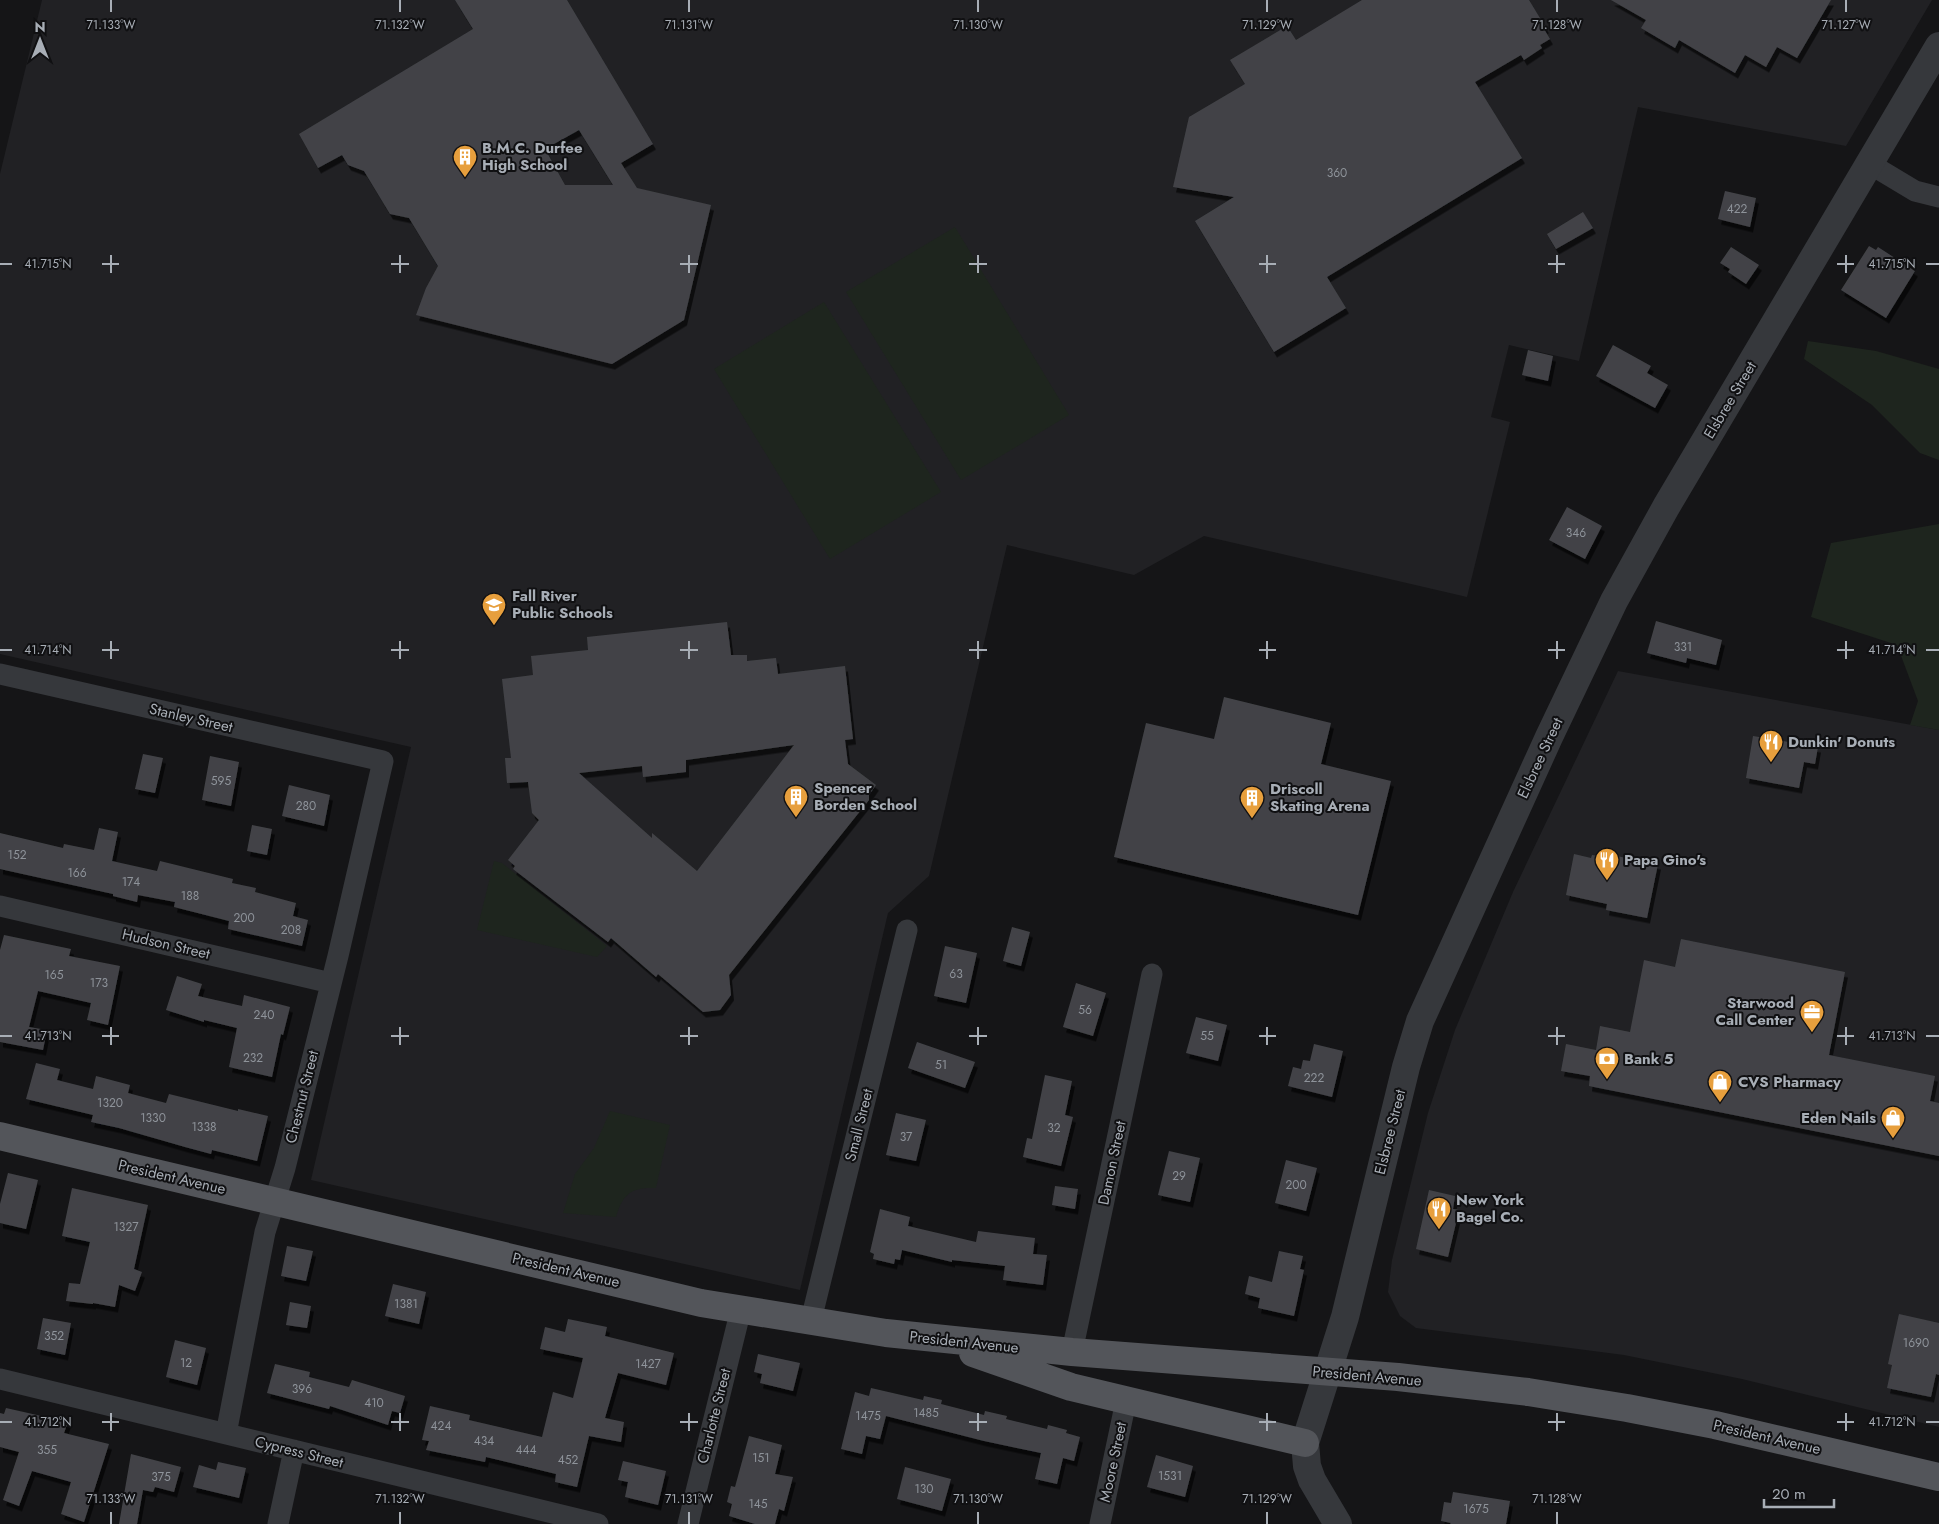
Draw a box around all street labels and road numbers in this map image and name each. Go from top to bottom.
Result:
street label: Elsbree Street [1698,357,1762,443]
street label: Stanley Street [147,698,235,738]
street label: Elsbree Street [1512,714,1569,802]
street label: Hudson Street [120,923,212,965]
street label: Chestnut Street [280,1048,324,1146]
street label: Small Street [839,1086,879,1164]
street label: Elsbree Street [1369,1087,1411,1177]
street label: Damon Street [1092,1119,1132,1207]
street label: President Avenue [116,1154,228,1200]
street label: President Avenue [510,1247,622,1293]
street label: President Avenue [908,1325,1020,1359]
street label: President Avenue [1311,1360,1423,1392]
street label: Charlotte Street [692,1366,737,1466]
street label: President Avenue [1711,1414,1823,1460]
street label: Moore Street [1094,1419,1132,1504]
street label: Cypress Street [252,1430,346,1474]

